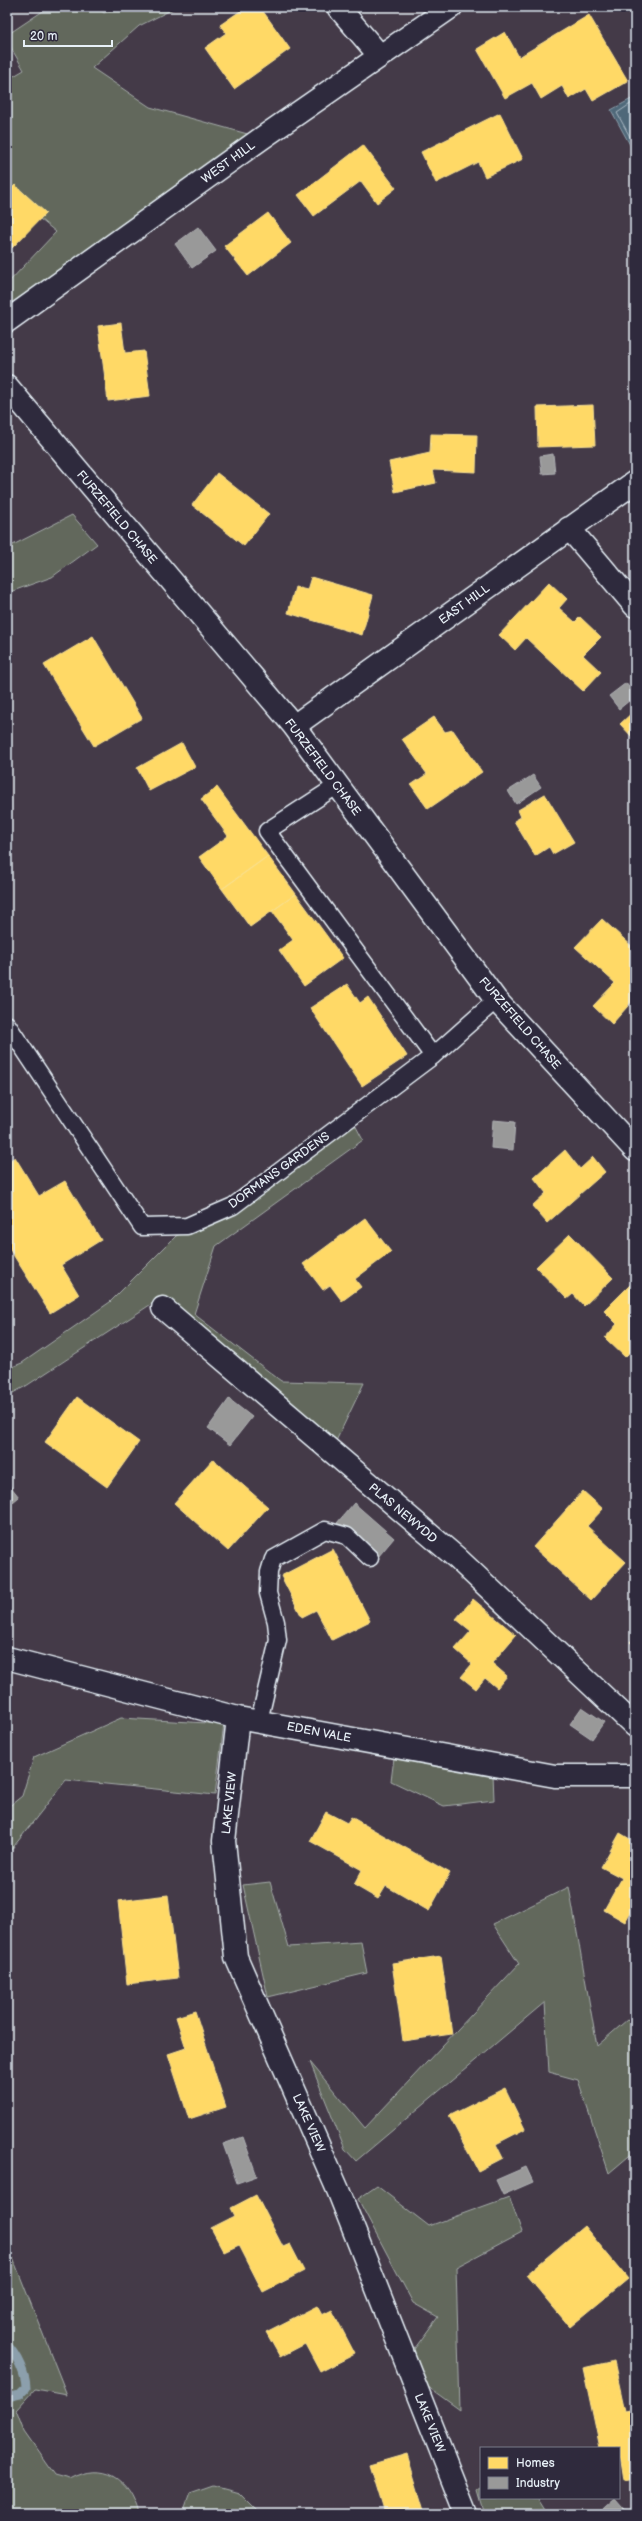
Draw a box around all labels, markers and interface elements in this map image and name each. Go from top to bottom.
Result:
scale bar [24,22,112,48]
text: 20 m [30,29,57,44]
street label: WEST HILL [199,138,258,187]
street label: FURZEFIELD CHASE [73,468,160,567]
street label: EAST HILL [436,581,493,628]
street label: FURZEFIELD CHASE [281,716,364,819]
street label: FURZEFIELD CHASE [476,974,564,1073]
street label: DORMANS GARDENS [226,1129,333,1212]
street label: PLAS NEWYDD [365,1480,440,1546]
street label: EDEN VALE [286,1719,352,1746]
street label: LAKE VIEW [219,1771,240,1835]
street label: LAKE VIEW [289,2091,328,2155]
street label: LAKE VIEW [411,2391,448,2455]
legend [480,2447,620,2499]
text: Homes [516,2456,555,2471]
text: Industry [516,2476,561,2491]

